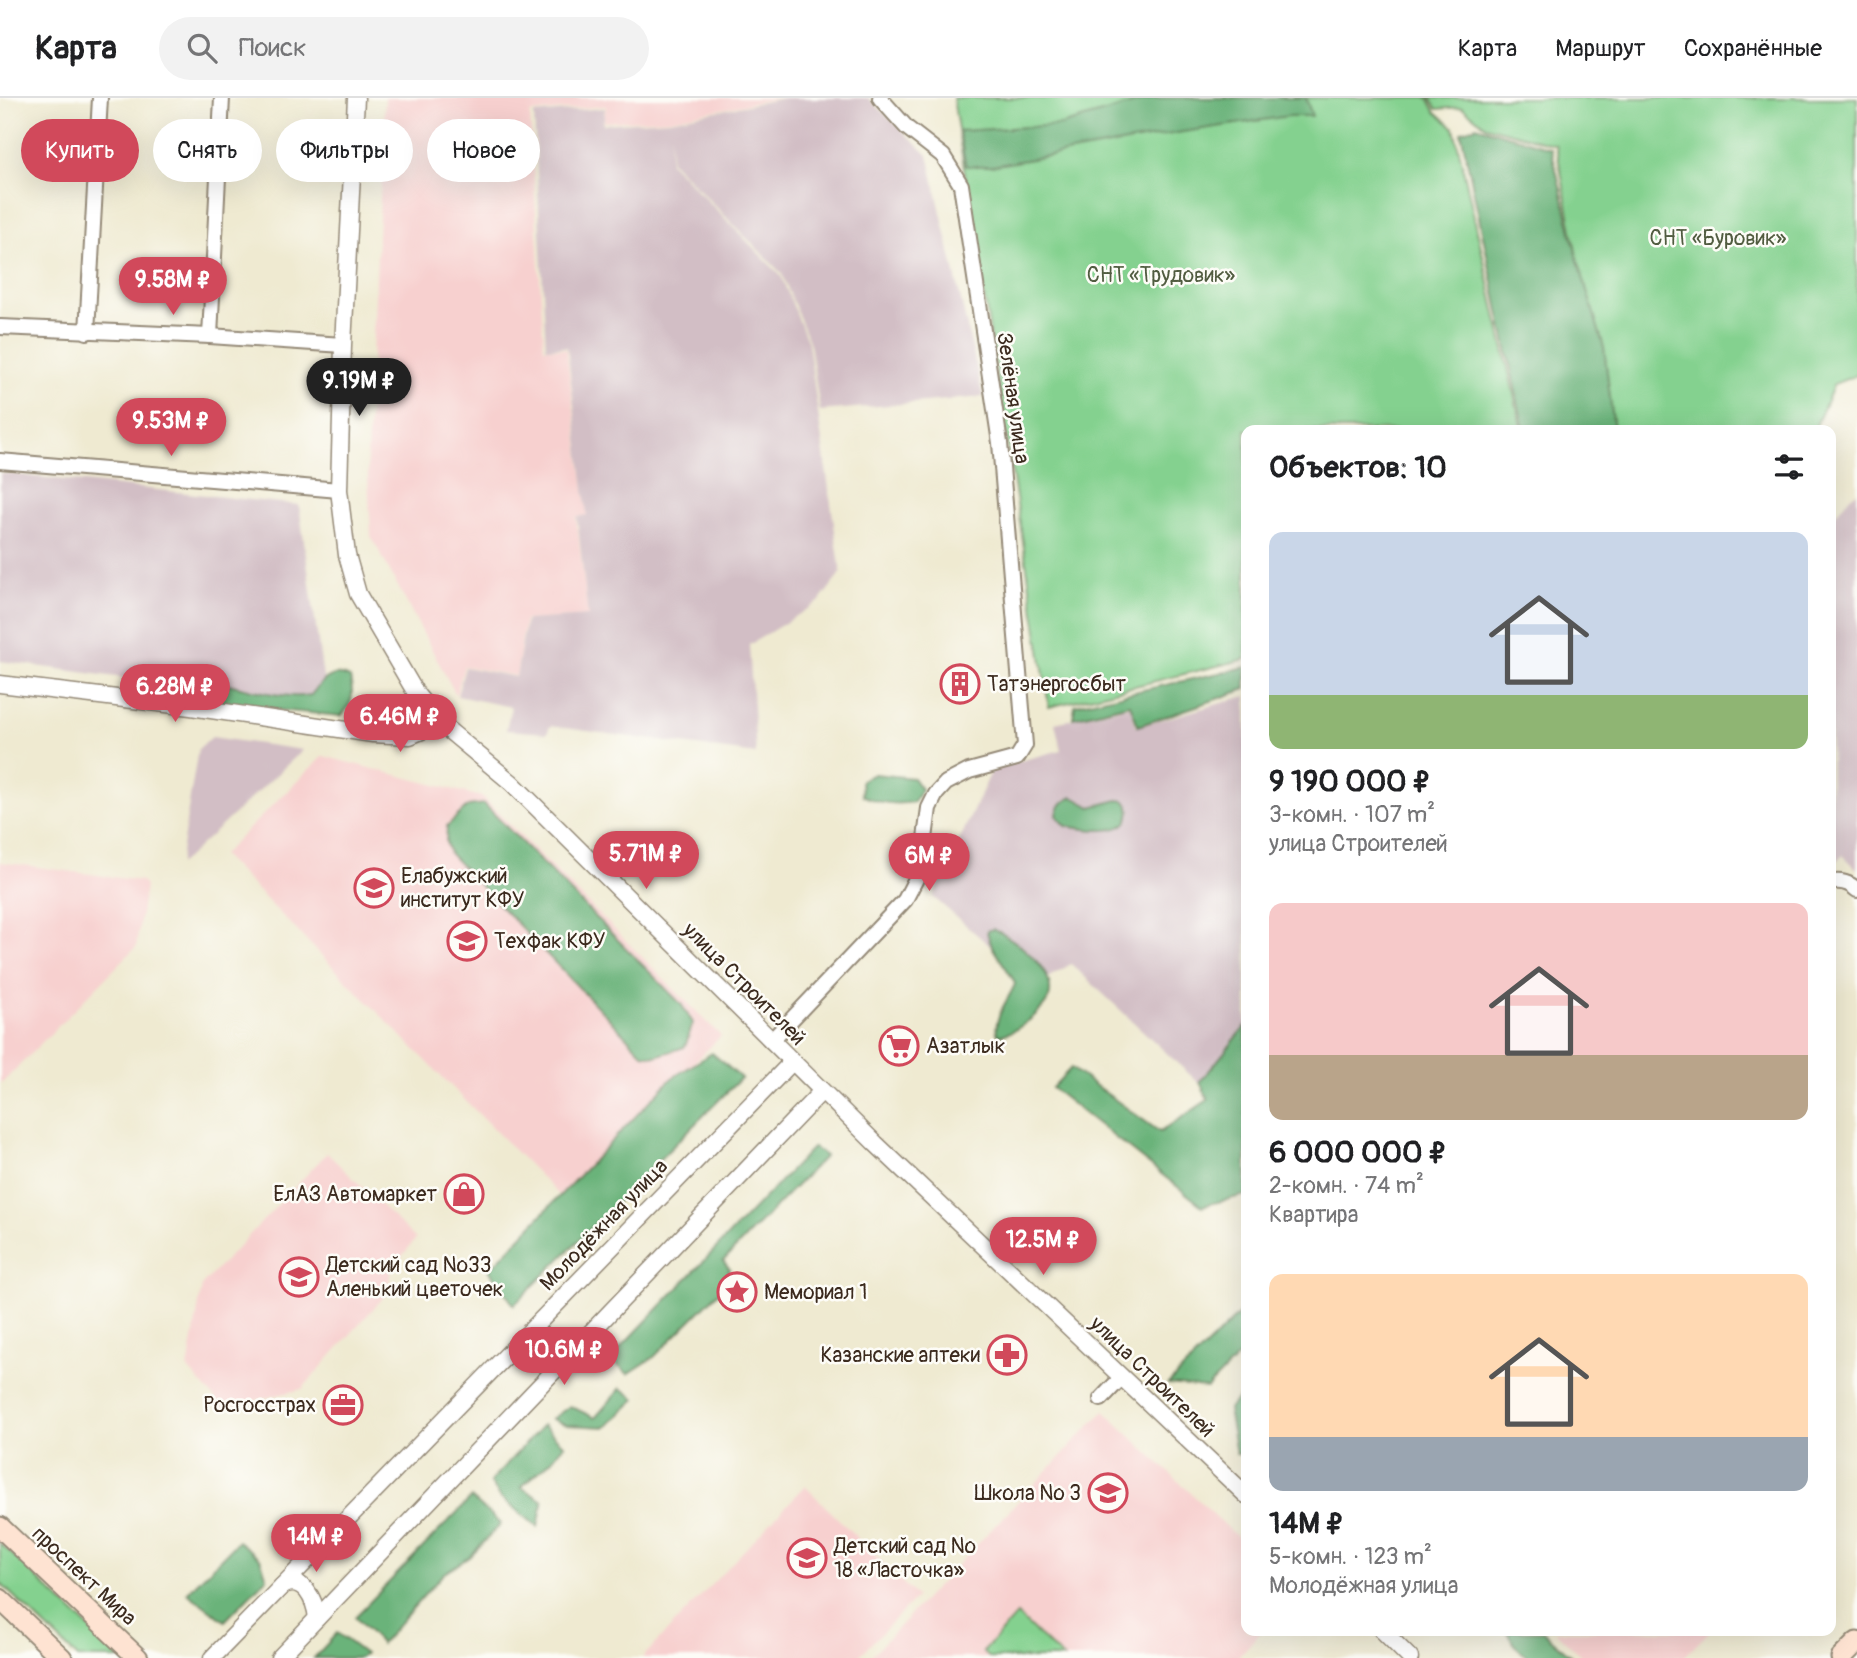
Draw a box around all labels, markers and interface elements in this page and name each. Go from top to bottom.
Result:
search box [159,17,649,80]
text: Карта [35,28,117,69]
icon: search [183,29,221,67]
text: Поиск [239,32,307,64]
text: Карта [1458,34,1517,63]
text: Маршрут [1555,34,1646,63]
text: Сохранённые [1684,34,1822,63]
chip: Купить [21,119,139,182]
chip: Снять [153,119,262,182]
chip: Фильтры [276,119,413,182]
chip: Новое [427,119,540,182]
park label: СНТ «Буровик» [1650,225,1787,252]
pin: 9.58M ₽ [108,258,238,317]
park label: СНТ «Трудовик» [1087,262,1236,289]
text: 9.58M ₽ [135,265,211,294]
street label: Зелёная улица [990,331,1036,465]
pin: 9.19M ₽ [294,358,424,418]
text: 9.19M ₽ [322,366,396,395]
pin: 9.53M ₽ [106,398,236,458]
text: 9.53M ₽ [132,406,210,435]
icon: filters [1770,448,1808,486]
text: Объектов: 10 [1269,449,1447,486]
icon: home [1476,577,1602,703]
building icon: Татэнергосбыт [939,663,981,705]
pin: 6.28M ₽ [110,664,240,724]
place label: Татэнергосбыт [987,671,1127,698]
text: 6.28M ₽ [136,672,214,701]
pin: 6.46M ₽ [335,694,465,754]
text: 6.46M ₽ [360,702,440,731]
text: 9 190 000 ₽ [1269,763,1431,800]
text: 3-комн. · 107 m² [1269,800,1435,829]
text: улица Строителей [1269,829,1448,858]
pin: 5.71M ₽ [581,832,711,891]
pin: 6M ₽ [888,834,970,893]
text: 5.71M ₽ [609,839,683,868]
text: 6M ₽ [905,841,953,870]
place label: Елабужский институт КФУ [401,863,525,914]
school or university icon: Елабужский институт КФУ [353,867,395,909]
street label: улица Строителей [676,916,811,1051]
school or university icon: Техфак КФУ [446,920,488,962]
place label: Техфак КФУ [494,928,606,955]
icon: home [1476,948,1602,1074]
supermarket icon: Азатлык [878,1025,920,1067]
place label: Азатлык [926,1033,1006,1060]
text: 6 000 000 ₽ [1269,1134,1447,1171]
street label: Молодёжная улица [534,1153,674,1297]
text: 2-комн. · 74 m² [1269,1171,1424,1200]
shop icon: ЕлАЗ Автомаркет [443,1173,485,1215]
place label: ЕлАЗ Автомаркет [273,1181,437,1208]
text: Квартира [1269,1200,1358,1229]
pin: 12.5M ₽ [978,1218,1108,1277]
text: 12.5M ₽ [1006,1225,1080,1254]
place label: Детский сад №33 Аленький цветочек [325,1252,504,1303]
school or university icon: Детский сад №33 Аленький цветочек [278,1256,320,1298]
place icon: Мемориал 1 [716,1271,758,1313]
place label: Мемориал 1 [764,1279,867,1306]
street label: улица Строителей [1083,1310,1220,1443]
icon: home [1476,1319,1602,1445]
pin: 10.6M ₽ [499,1328,629,1387]
pharmacy icon: Казанские аптеки [986,1334,1028,1376]
text: 10.6M ₽ [525,1335,603,1364]
place label: Казанские аптеки [821,1342,980,1369]
office icon: Росгосстрах [322,1384,364,1426]
place label: Росгосстрах [204,1392,316,1419]
school or university icon: Школа № 3 [1087,1472,1129,1514]
place label: Школа № 3 [975,1480,1081,1507]
text: 14M ₽ [1269,1505,1344,1542]
pin: 14M ₽ [267,1514,365,1574]
street label: проспект Мира [26,1521,142,1631]
text: 14M ₽ [287,1522,345,1551]
place label: Детский сад № 18 «Ласточка» [833,1533,976,1584]
school or university icon: Детский сад № 18 «Ласточка» [786,1537,828,1579]
text: 5-комн. · 123 m² [1269,1542,1432,1571]
text: Молодёжная улица [1269,1571,1459,1600]

